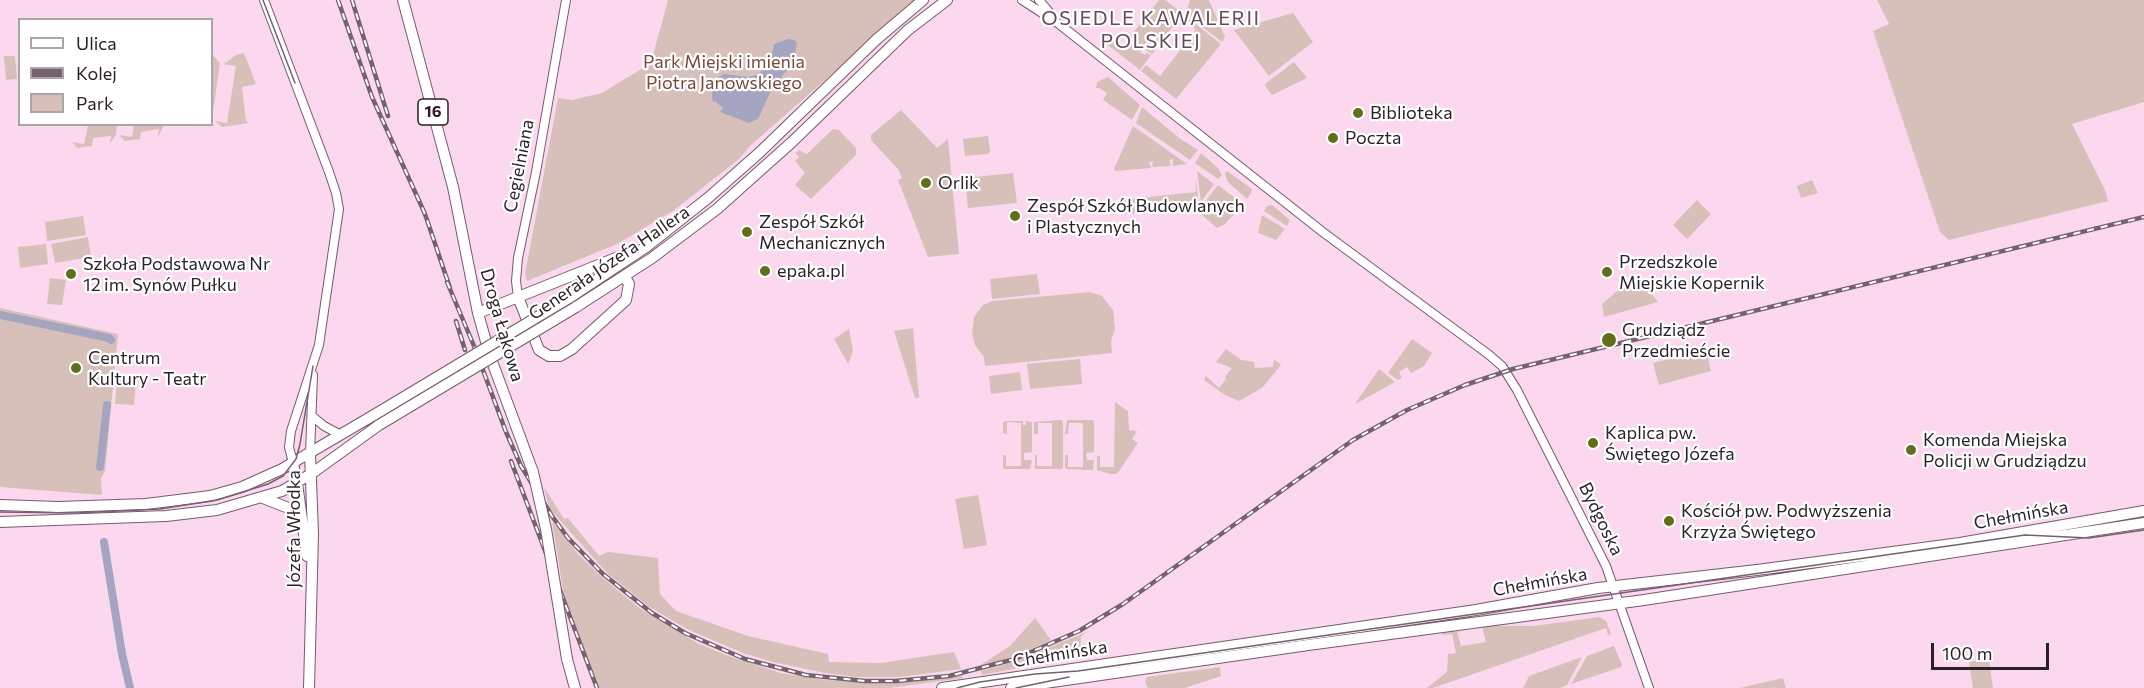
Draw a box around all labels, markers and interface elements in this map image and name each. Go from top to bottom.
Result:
district label: OSIEDLE KAWALERII POLSKIEJ [1041,6,1261,53]
legend [18,18,213,126]
text: Ulica [76,32,117,54]
park label: Park Miejski imienia Piotra Janowskiego [643,51,805,94]
text: Kolej [76,62,117,84]
text: Park [76,92,114,114]
road number: 16 [418,99,448,125]
place label: Biblioteka [1370,102,1453,124]
marker: Biblioteka [1351,106,1365,120]
street label: Cegielniana [499,118,539,214]
place label: Poczta [1345,127,1401,149]
marker: Poczta [1326,131,1340,145]
place label: Orlik [938,172,979,194]
marker: Orlik [919,176,933,190]
place label: Zespół Szkół Budowlanych i Plastycznych [1027,195,1245,238]
street label: Generała Józefa Hallera [525,201,693,325]
marker: Zespół Szkół Budowlanych i Plastycznych [1008,209,1022,223]
place label: Zespół Szkół Mechanicznych [759,211,885,254]
marker: Zespół Szkół Mechanicznych [740,225,754,239]
place label: Przedszkole Miejskie Kopernik [1619,251,1765,294]
place label: Szkoła Podstawowa Nr 12 im. Synów Pułku [83,253,270,296]
place label: epaka.pl [777,260,845,282]
marker: epaka.pl [758,264,772,278]
marker: Przedszkole Miejskie Kopernik [1600,265,1614,279]
street label: Droga Łąkowa [476,266,528,384]
marker: Szkoła Podstawowa Nr 12 im. Synów Pułku [64,267,78,281]
place label: Grudziądz Przedmieście [1622,319,1730,362]
marker: Grudziądz Przedmieście [1600,331,1618,349]
place label: Centrum Kultury - Teatr [88,347,207,389]
marker: Centrum Kultury - Teatr [69,361,83,375]
place label: Kaplica pw. Świętego Józefa [1605,422,1735,464]
place label: Komenda Miejska Policji w Grudziądzu [1923,429,2087,472]
marker: Kaplica pw. Świętego Józefa [1586,436,1600,450]
marker: Komenda Miejska Policji w Grudziądzu [1904,443,1918,457]
street label: Józefa Włodka [283,470,305,588]
street label: Bydgoska [1574,479,1628,559]
street label: Chełmińska [1972,496,2070,534]
place label: Kościół pw. Podwyższenia Krzyża Świętego [1681,500,1892,542]
marker: Kościół pw. Podwyższenia Krzyża Świętego [1662,514,1676,528]
street label: Chełmińska [1491,563,1589,601]
scale bar [1934,631,2052,669]
street label: Chełmińska [1011,636,1109,672]
text: 100 m [1942,642,1992,664]

